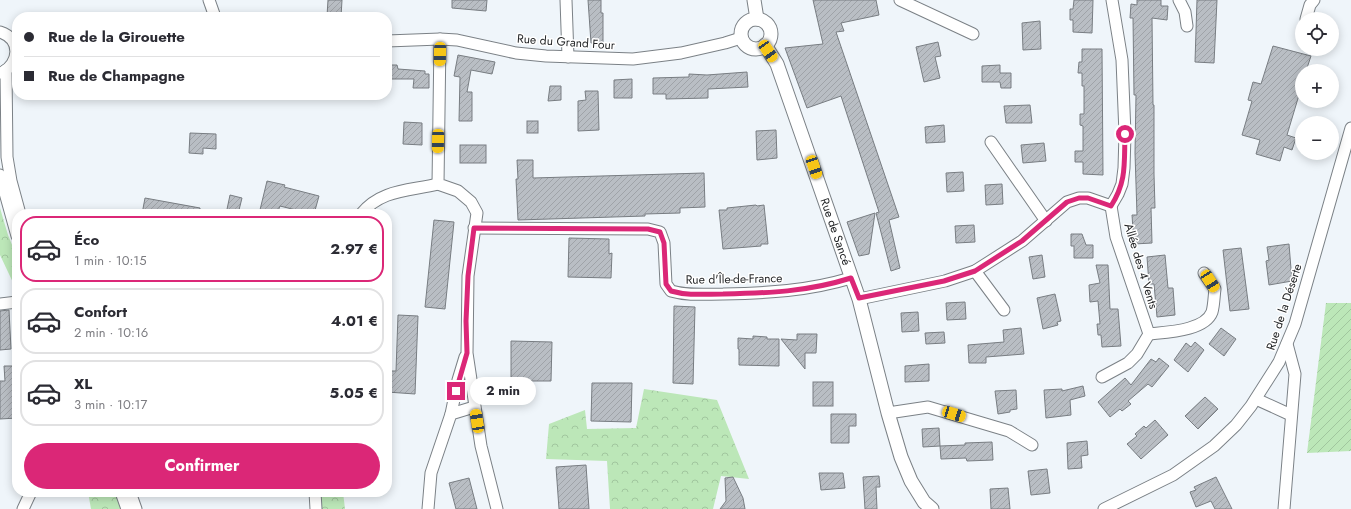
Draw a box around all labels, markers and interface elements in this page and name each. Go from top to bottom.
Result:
map controls [1295,12,1339,160]
button: locate [1295,12,1339,56]
text: Rue de la Girouette [48,26,185,48]
street label: Rue du Grand Four [516,30,616,54]
car [756,38,780,64]
car [434,42,446,66]
button: + [1295,64,1339,108]
text: Rue de Champagne [48,65,185,87]
button: − [1295,116,1339,160]
route start [1116,125,1134,143]
car [432,129,444,153]
car [804,154,824,180]
street label: Rue de Sancé [815,196,856,268]
street label: Allée des 4 Vents [1119,221,1163,311]
text: Éco [74,229,99,251]
icon: car [26,231,62,267]
text: 2.97 € [330,238,378,260]
text: 1 min · 10:15 [74,251,147,270]
street label: Rue de la Déserte [1262,261,1306,353]
car [1198,268,1222,294]
street label: Rue d'Île-de-France [685,269,783,289]
text: Confort [74,301,127,323]
icon: car [26,303,62,339]
text: 4.01 € [331,310,378,332]
text: 2 min · 10:16 [74,323,148,342]
text: XL [74,373,92,395]
icon: car [26,375,62,411]
callout: 2 min [470,377,536,405]
text: 2 min [486,381,520,400]
text: 5.05 € [330,382,378,404]
route end [447,382,465,400]
text: 3 min · 10:17 [74,395,147,414]
car [941,405,967,423]
car [469,408,485,434]
button: Confirmer [24,443,380,489]

